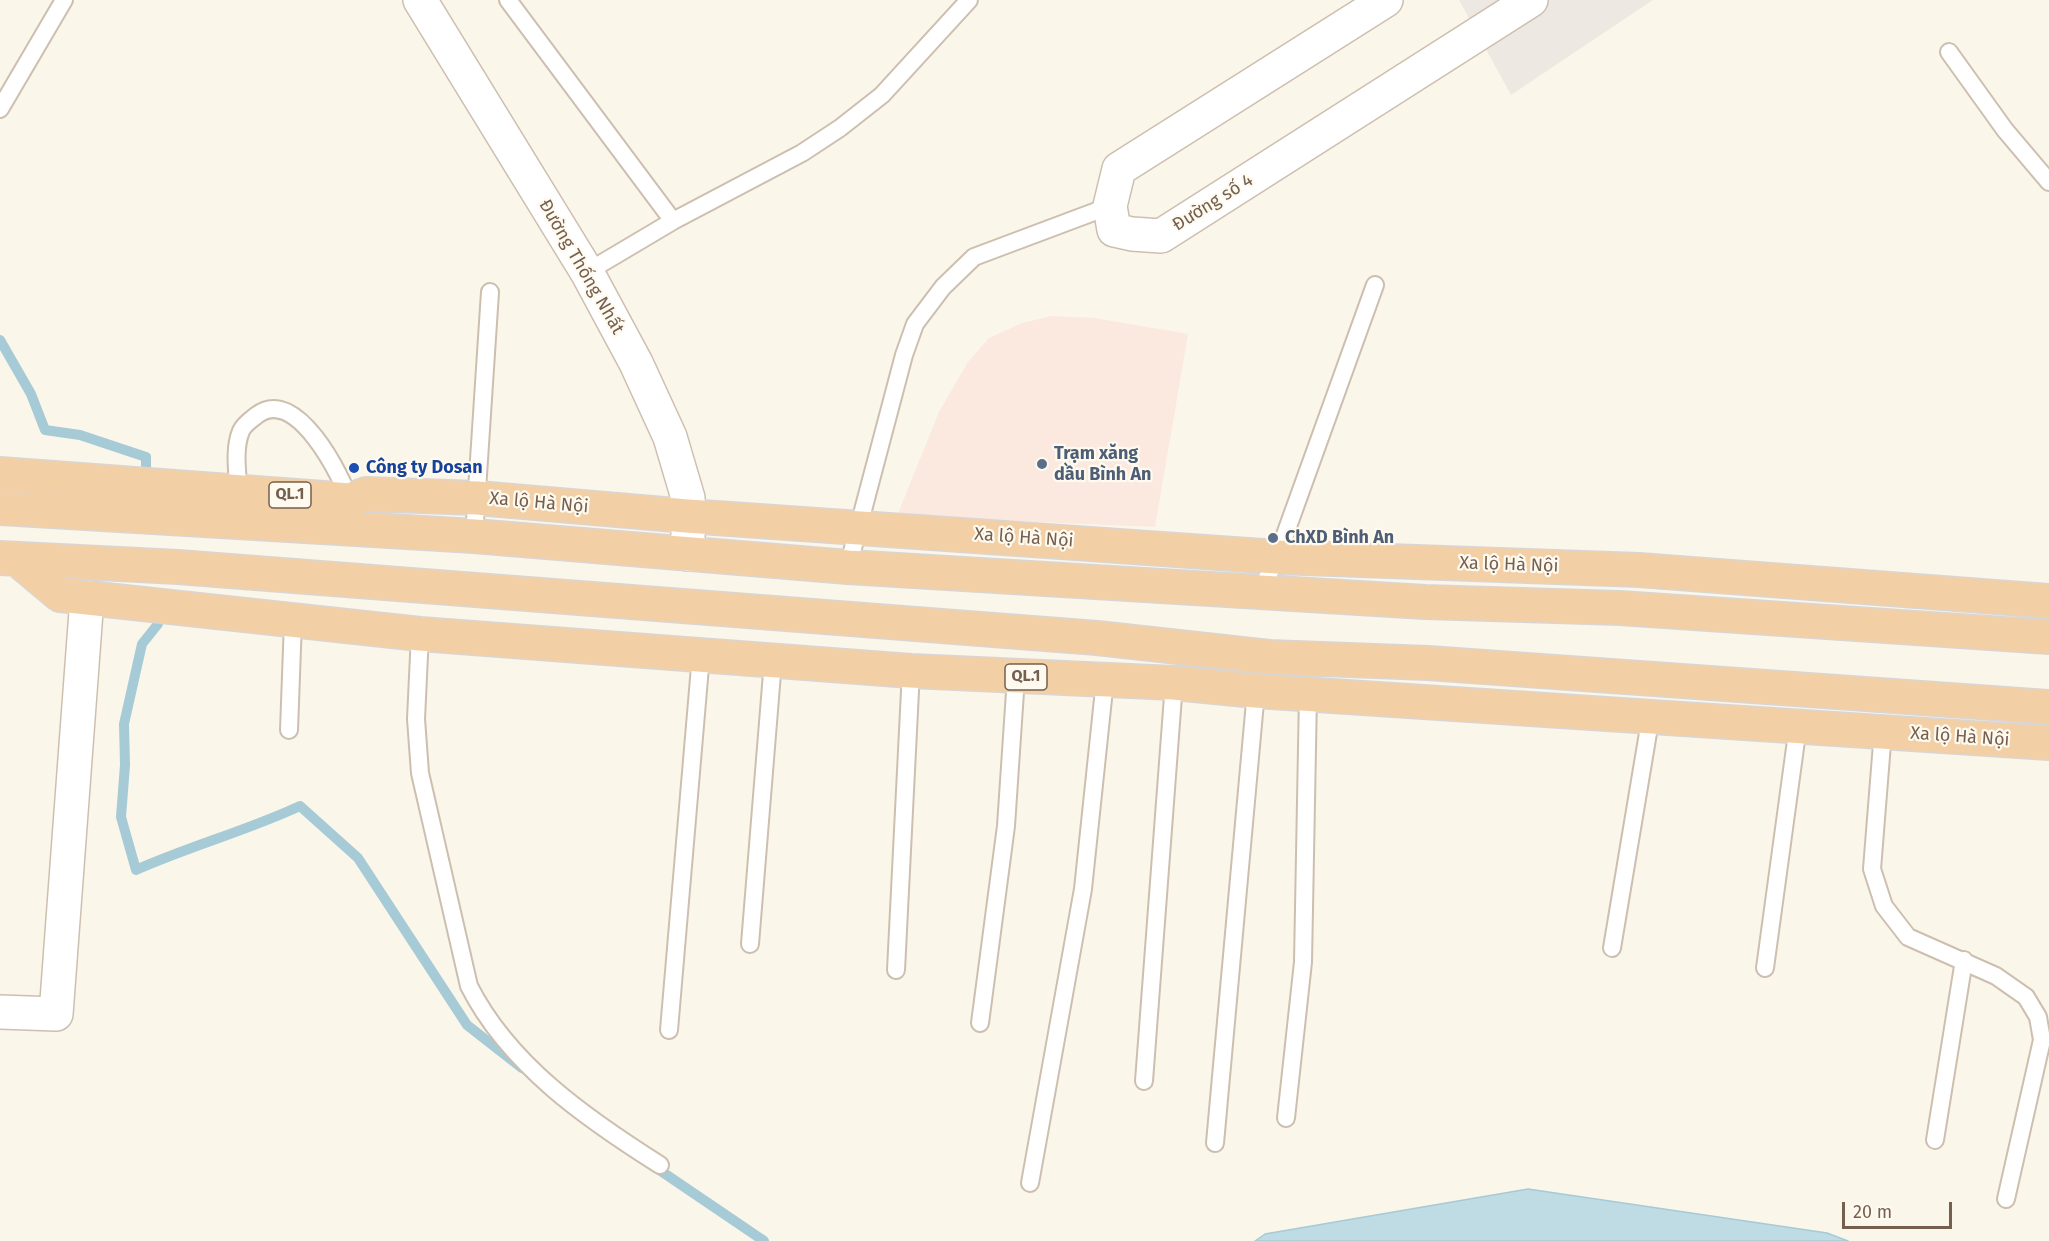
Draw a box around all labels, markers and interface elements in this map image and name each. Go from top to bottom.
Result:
street label: Đường số 4 [1169,170,1257,236]
street label: Đường Thống Nhất [534,196,628,338]
place label: Trạm xăng dầu Bình An [1054,443,1151,486]
place label: Công ty Dosan [366,457,483,479]
marker: Trạm xăng dầu Bình An [1035,457,1049,471]
marker: Công ty Dosan [347,461,361,475]
road number: QL.1 [269,482,311,508]
street label: Xa lộ Hà Nội [489,488,589,518]
street label: Xa lộ Hà Nội [974,524,1074,552]
place label: ChXD Bình An [1285,527,1394,549]
marker: ChXD Bình An [1266,531,1280,545]
street label: Xa lộ Hà Nội [1459,552,1559,578]
road number: QL.1 [1005,664,1047,690]
street label: Xa lộ Hà Nội [1910,723,2010,751]
scale bar [1845,1190,1954,1228]
text: 20 m [1853,1201,1892,1223]

